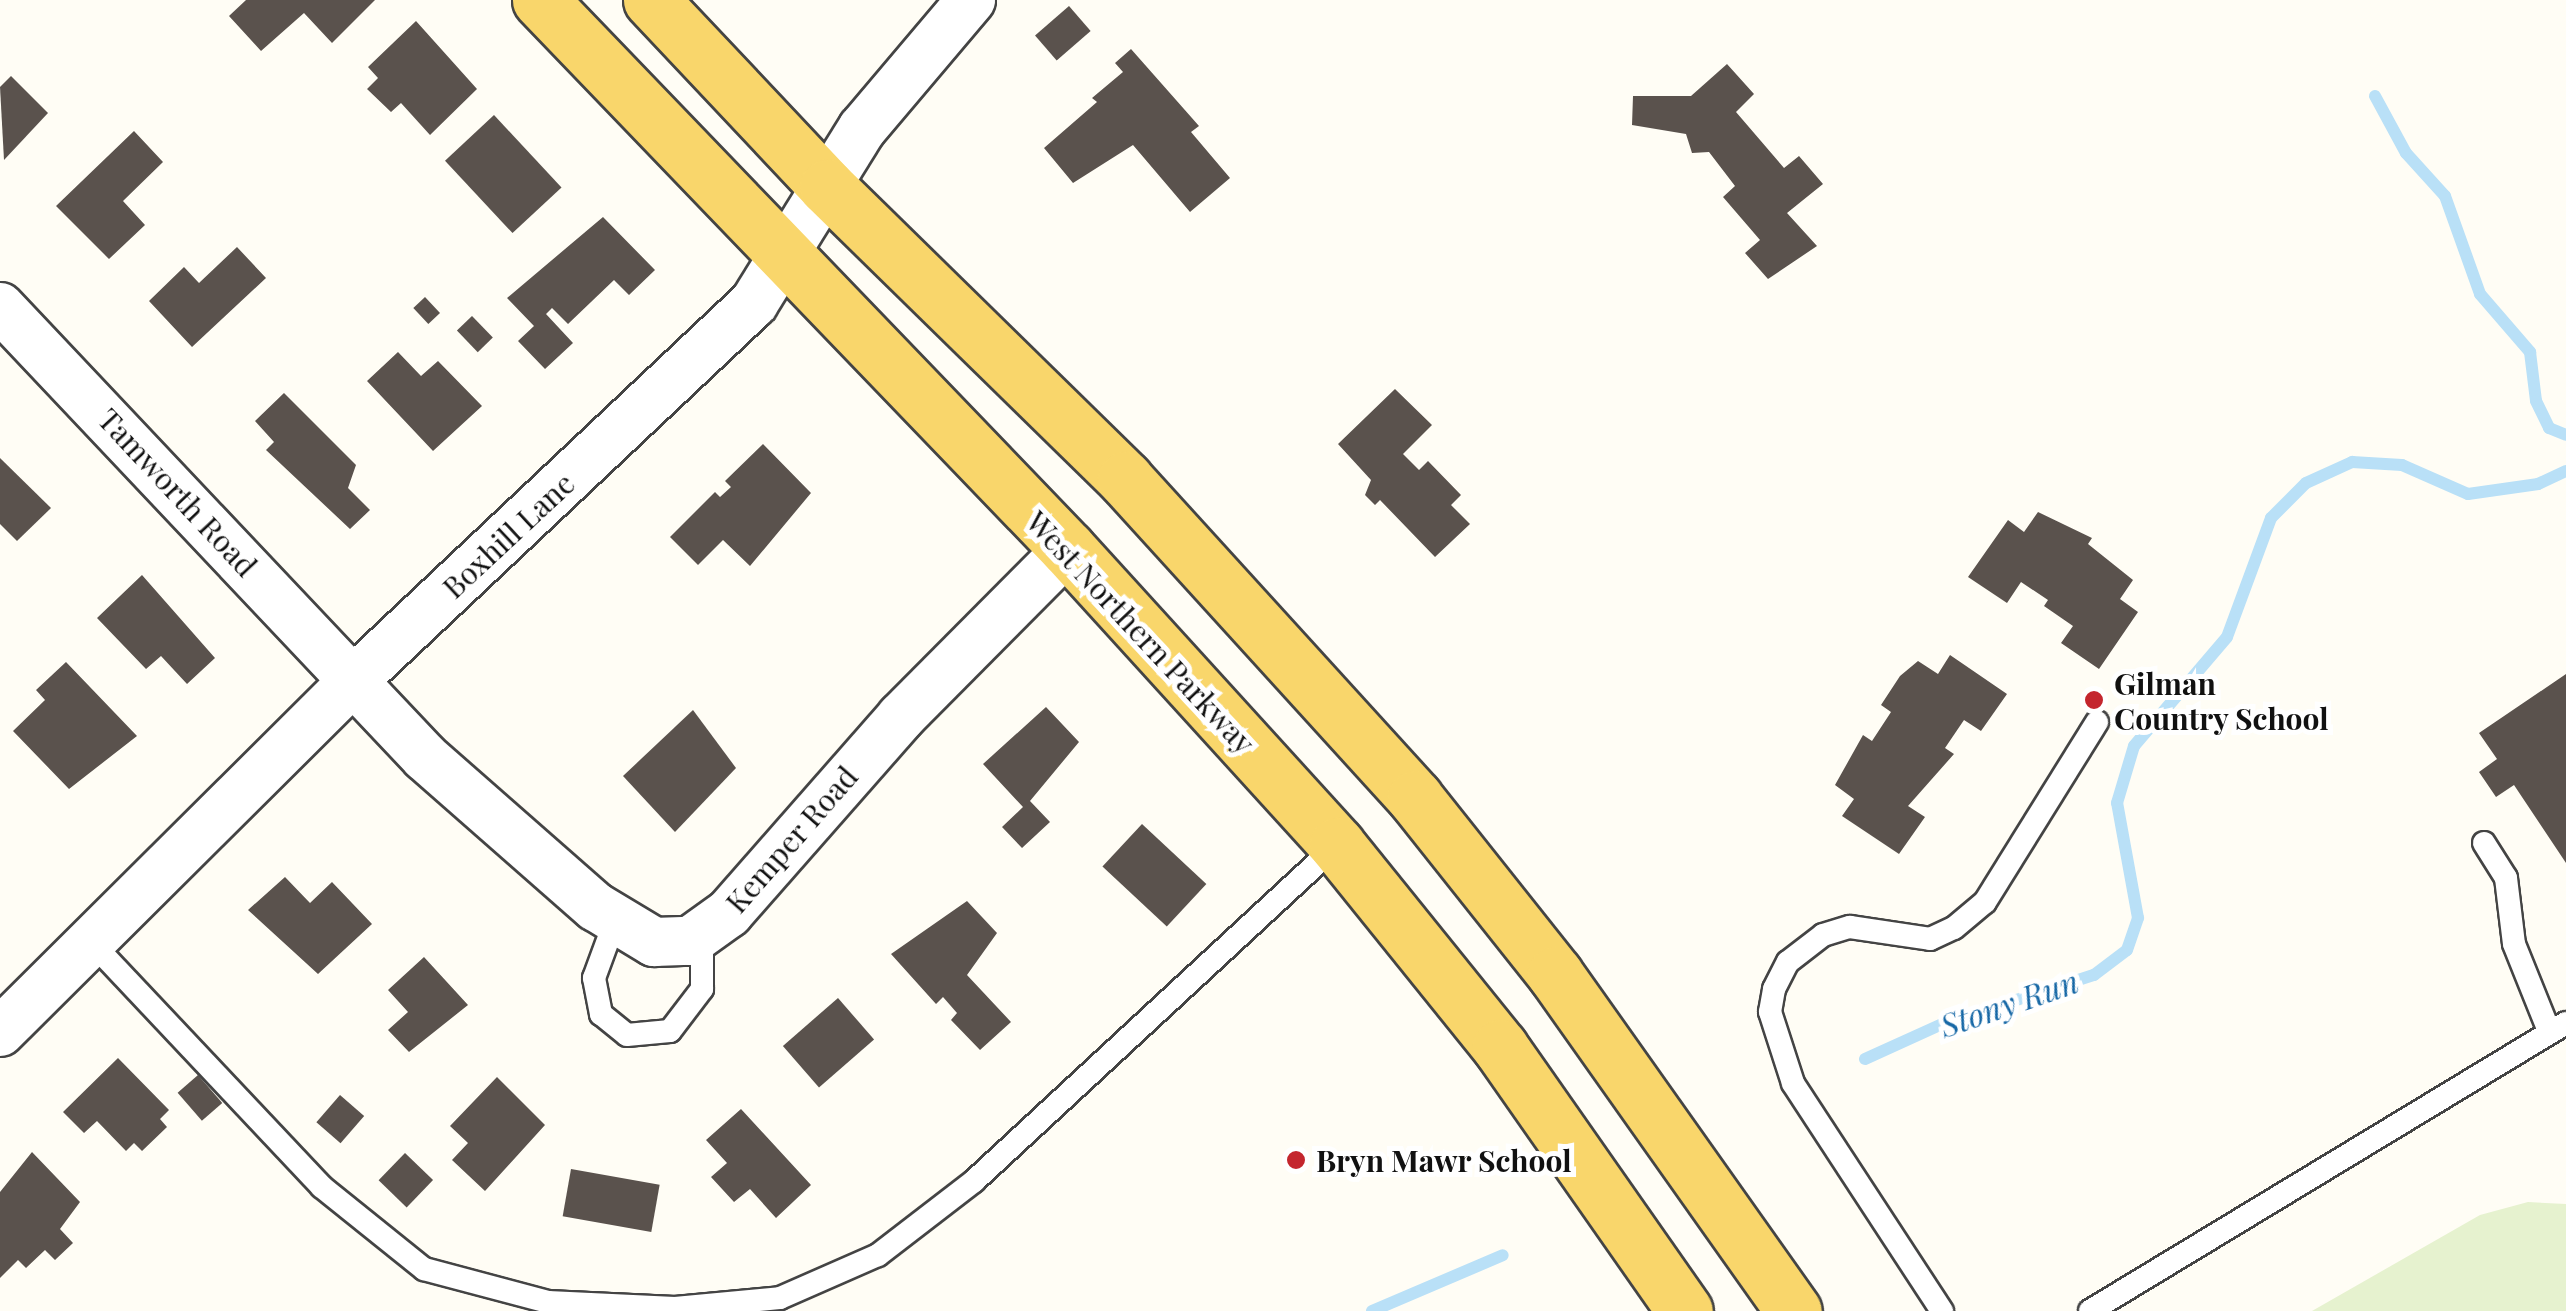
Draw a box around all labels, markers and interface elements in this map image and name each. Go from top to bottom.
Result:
street label: Tamworth Road [91,401,265,583]
street label: Boxhill Lane [435,465,581,605]
street label: West Northern Parkway [1019,503,1263,761]
place label: Gilman Country School [2114,665,2329,736]
marker: Gilman Country School [2083,689,2105,711]
street label: Kemper Road [717,758,865,920]
water label: Stony Run [1935,961,2083,1045]
place label: Bryn Mawr School [1316,1142,1572,1178]
marker: Bryn Mawr School [1285,1149,1307,1171]

